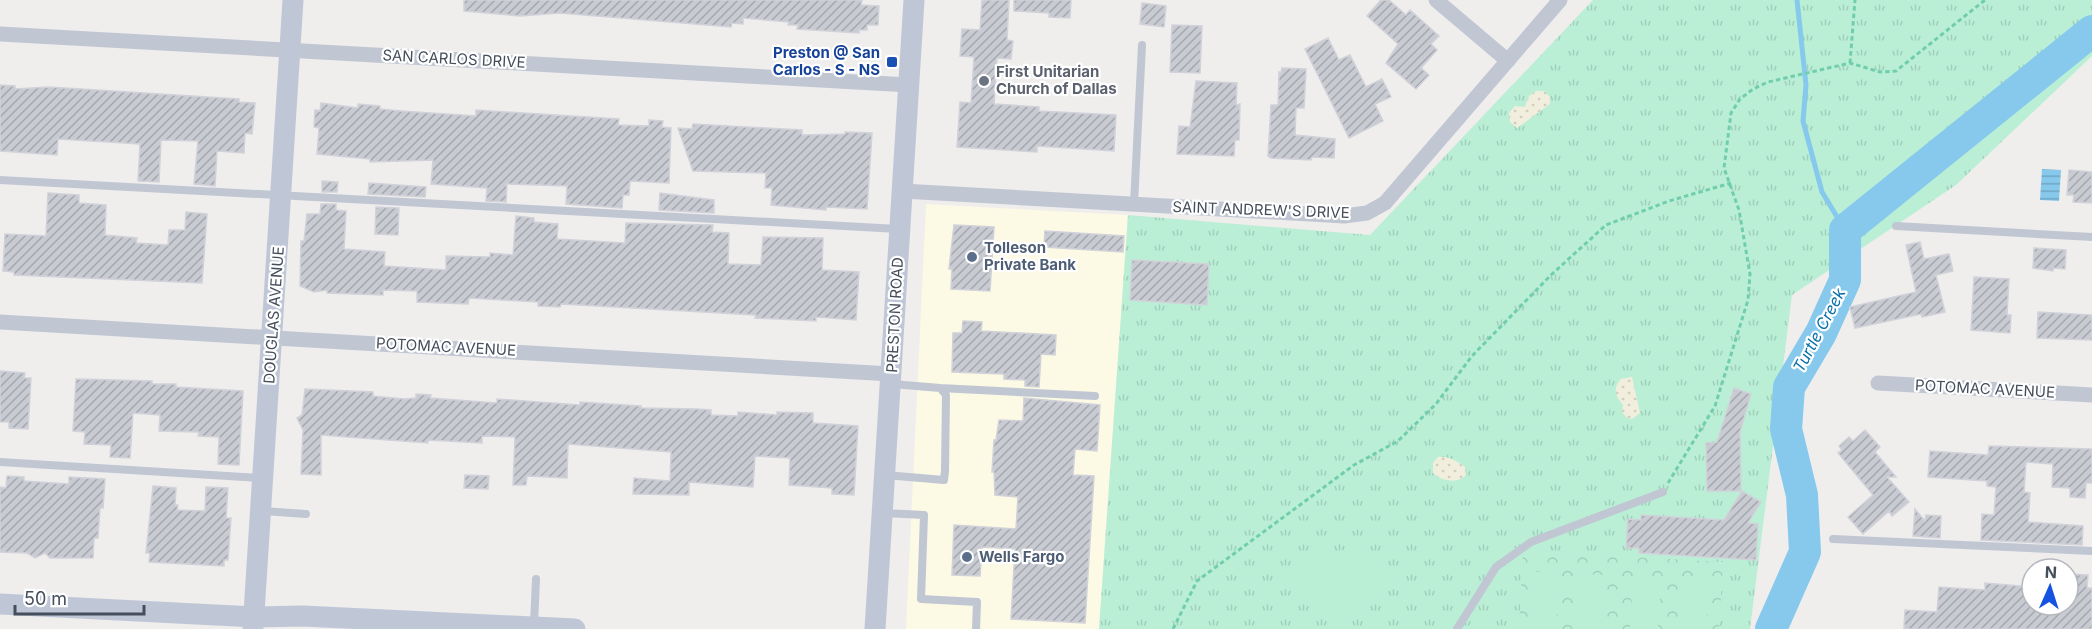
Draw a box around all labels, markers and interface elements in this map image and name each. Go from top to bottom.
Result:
place label: Preston @ San Carlos - S - NS [773,43,880,79]
street label: SAN CARLOS DRIVE [382,45,526,72]
marker: Preston @ San Carlos - S - NS [885,55,899,69]
place label: First Unitarian Church of Dallas [996,62,1117,98]
marker: First Unitarian Church of Dallas [977,74,991,88]
street label: SAINT ANDREW'S DRIVE [1172,197,1350,222]
place label: Tolleson Private Bank [984,238,1076,274]
street label: DOUGLAS AVENUE [259,246,288,384]
marker: Tolleson Private Bank [965,250,979,264]
street label: PRESTON ROAD [882,257,907,373]
water label: Turtle Creek [1788,284,1850,375]
street label: POTOMAC AVENUE [376,333,516,360]
street label: POTOMAC AVENUE [1915,375,2055,402]
place label: Wells Fargo [979,547,1065,566]
marker: Wells Fargo [960,550,974,564]
north arrow [2020,557,2080,617]
text: N [2044,562,2057,582]
scale bar [15,578,144,616]
text: 50 m [24,588,67,609]

